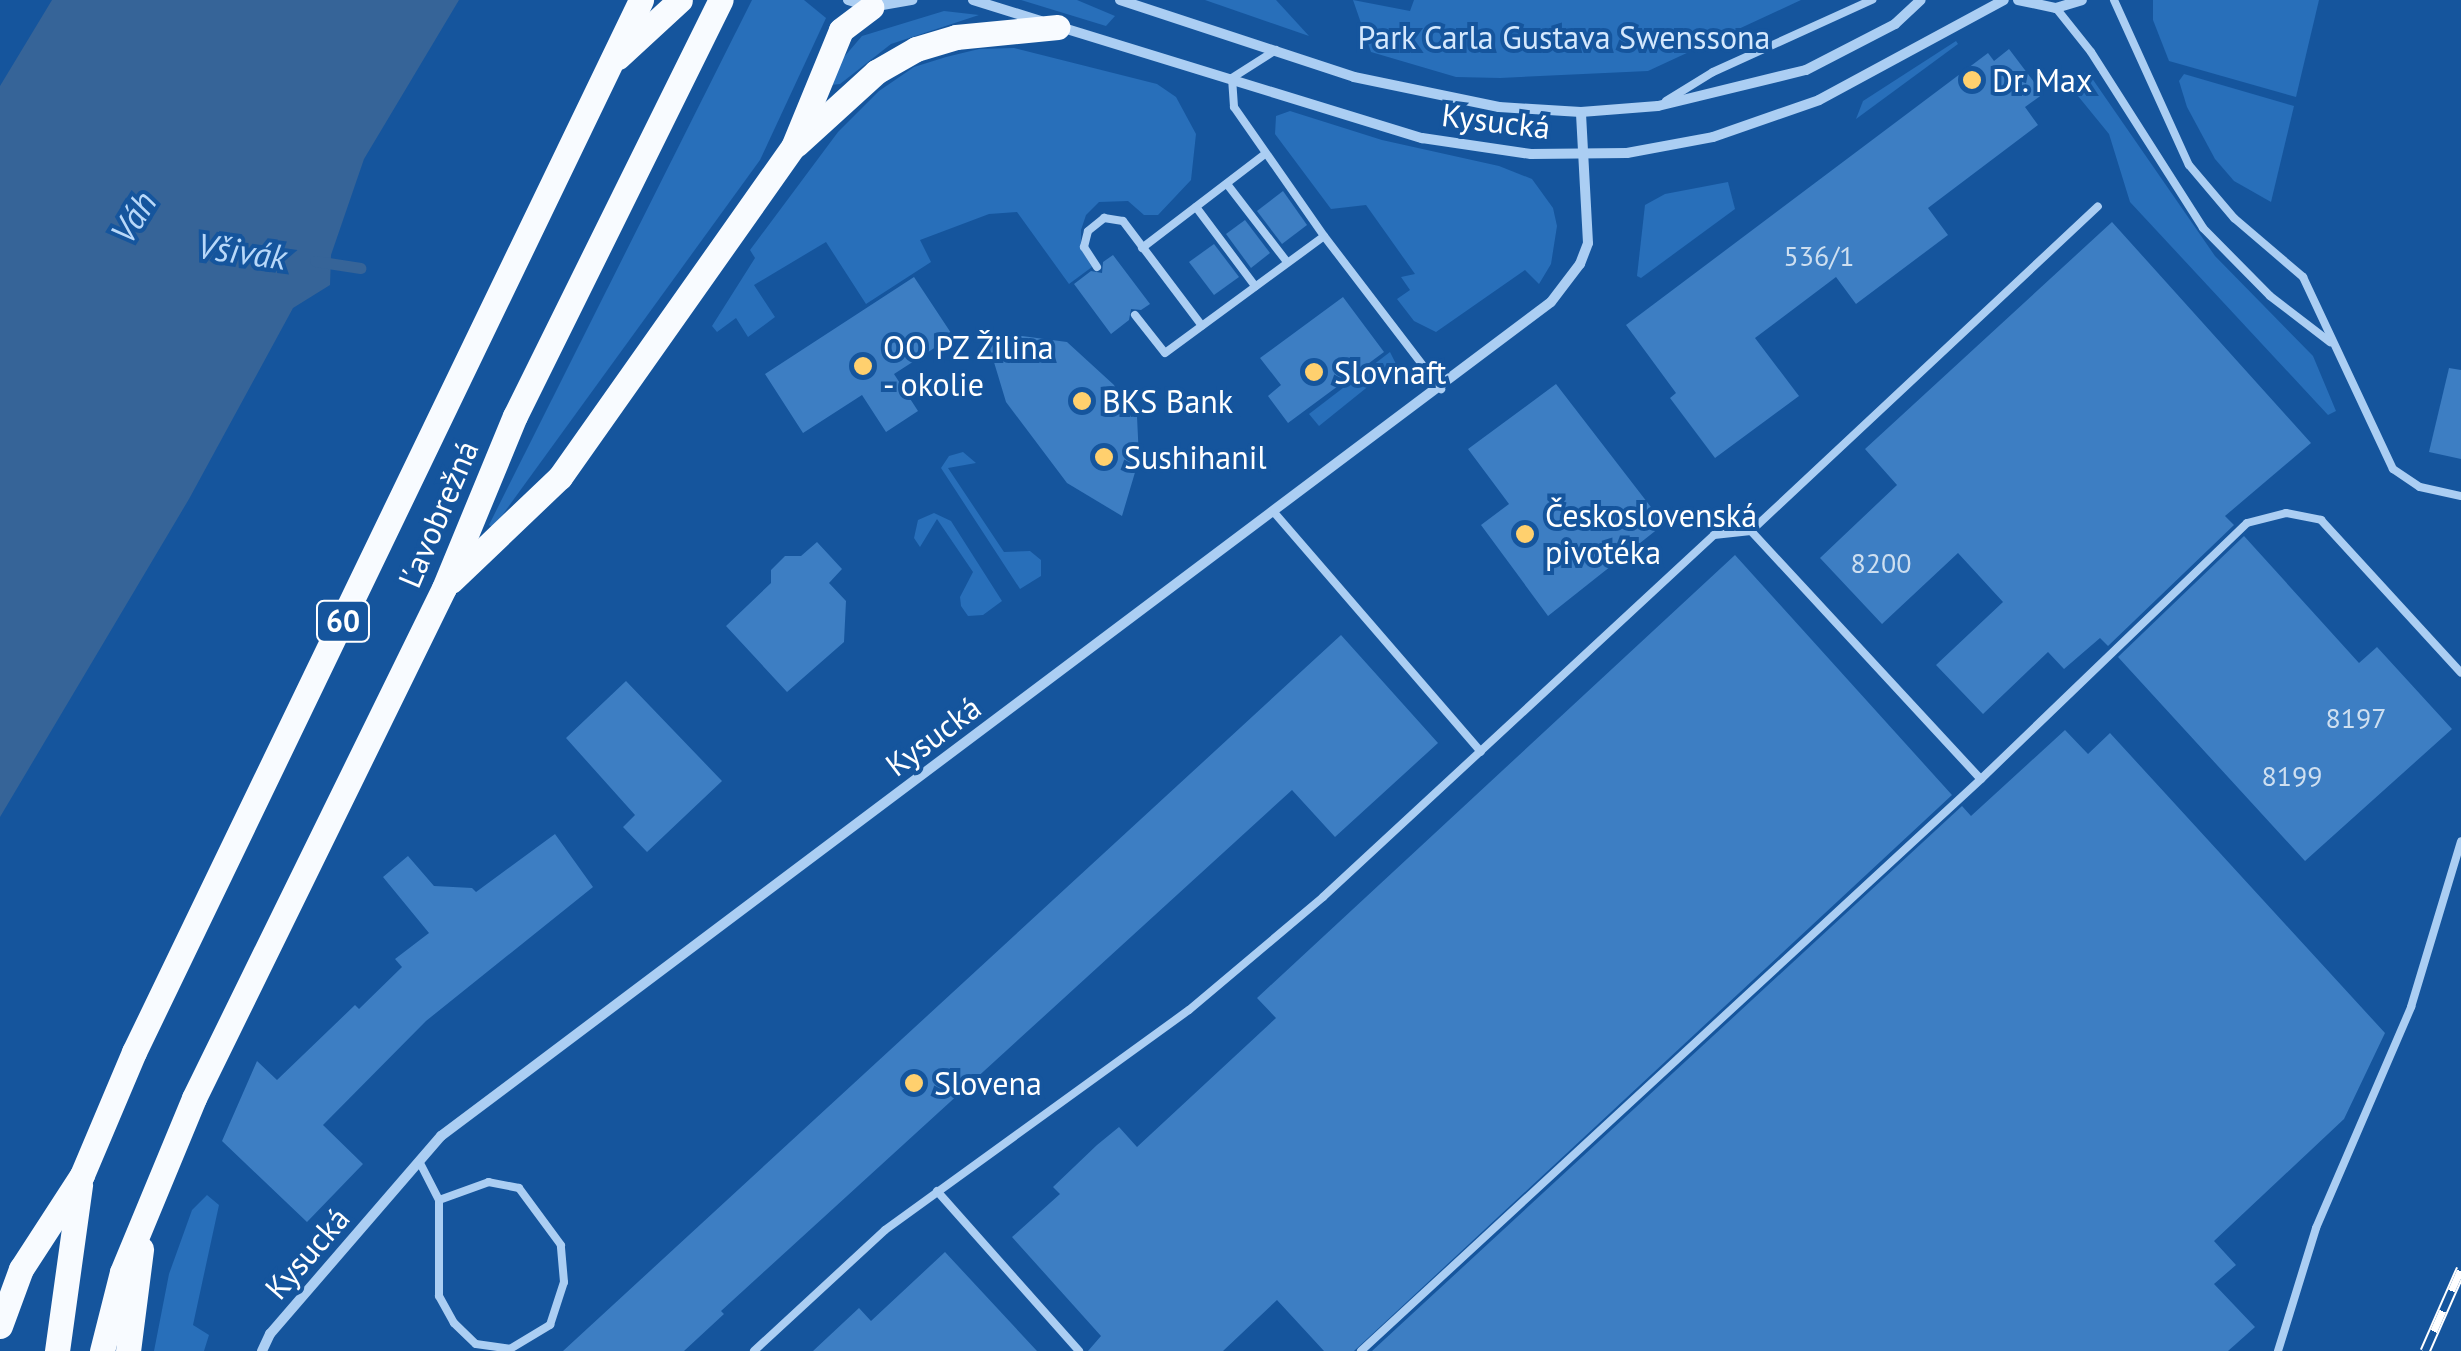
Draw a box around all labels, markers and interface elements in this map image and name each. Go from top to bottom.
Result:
park label: Park Carla Gustava Swenssona [1357,18,1771,56]
place label: Dr. Max [1992,61,2095,99]
marker: Dr. Max [1961,69,1983,91]
street label: Kysucká [1440,95,1552,147]
water label: Váh [101,183,165,251]
water label: Všivák [195,224,289,278]
house number: 536/1 [1784,239,1854,273]
place label: OO PZ Žilina - okolie [883,329,1056,404]
place label: Slovnaft [1334,353,1446,391]
marker: OO PZ Žilina - okolie [852,355,874,377]
marker: Slovnaft [1303,361,1325,383]
place label: BKS Bank [1102,382,1233,420]
marker: BKS Bank [1071,390,1093,412]
street label: Ľavobrežná [390,435,486,593]
place label: Sushihanil [1124,438,1267,476]
marker: Sushihanil [1093,446,1115,468]
place label: Československá pivotéka [1545,497,1757,572]
marker: Československá pivotéka [1514,523,1536,545]
house number: 8200 [1850,546,1912,580]
road number: 60 [316,596,370,646]
street label: Kysucká [878,688,988,784]
house number: 8197 [2325,701,2387,735]
house number: 8199 [2261,759,2323,793]
place label: Slovena [934,1064,1042,1102]
marker: Slovena [903,1072,925,1094]
street label: Kysucká [257,1199,357,1307]

